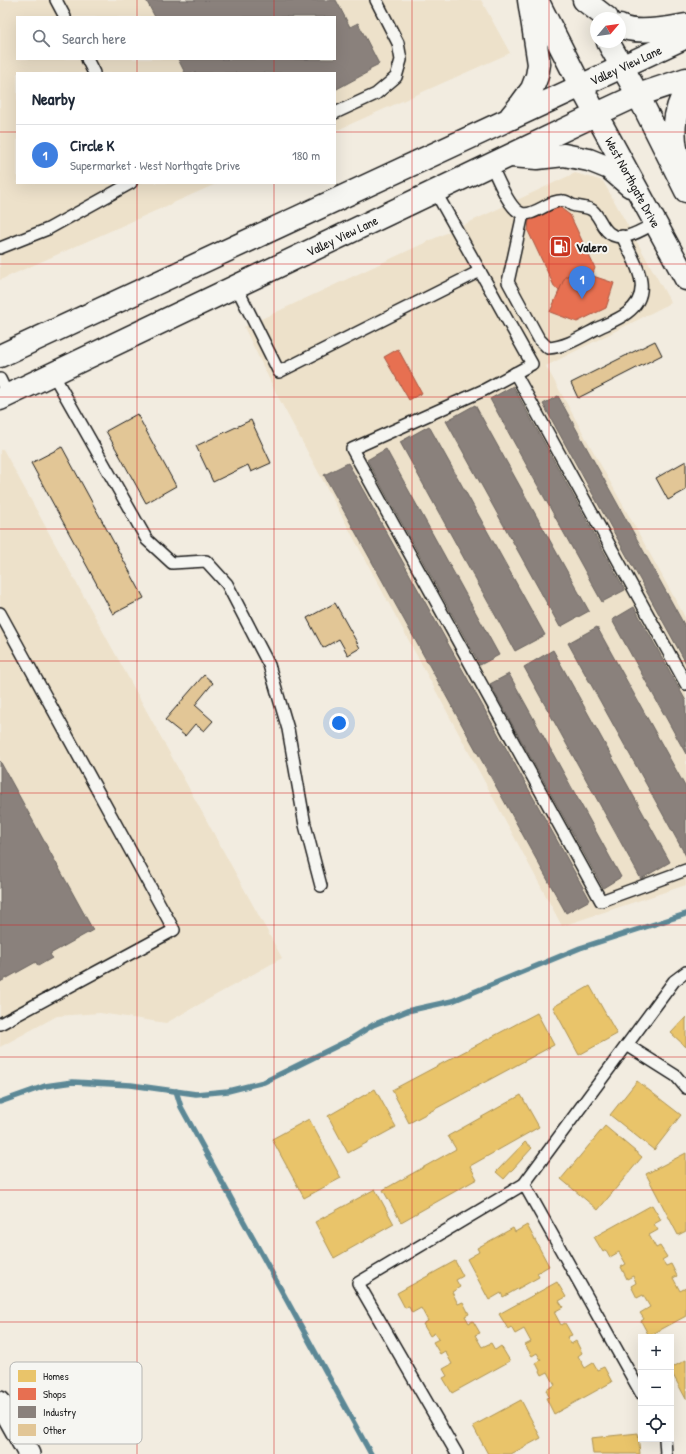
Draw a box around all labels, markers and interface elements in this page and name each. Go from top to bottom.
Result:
north arrow [590,12,626,48]
search box [16,16,336,60]
icon: search [30,27,52,49]
text: Search here [62,28,126,49]
street label: Valley View Lane [587,41,664,89]
text: Nearby [32,87,75,110]
street label: West Northgate Drive [601,134,665,231]
text: Circle K [70,135,114,156]
text: 1 [43,146,47,164]
text: 180 m [292,146,320,164]
text: Supermarket · West Northgate Drive [70,156,240,174]
street label: Valley View Lane [303,211,381,260]
fuel station icon: Valero [547,234,573,260]
place label: Valero [576,238,608,256]
pin: 1 [569,266,595,299]
your location [329,713,349,733]
map controls [638,1334,674,1442]
button: + [638,1334,674,1370]
legend [10,1362,142,1444]
text: Homes [43,1369,69,1383]
button: − [638,1370,674,1406]
text: Shops [43,1387,66,1401]
text: Industry [43,1405,77,1419]
button: locate [638,1406,674,1442]
text: Other [43,1423,67,1437]

